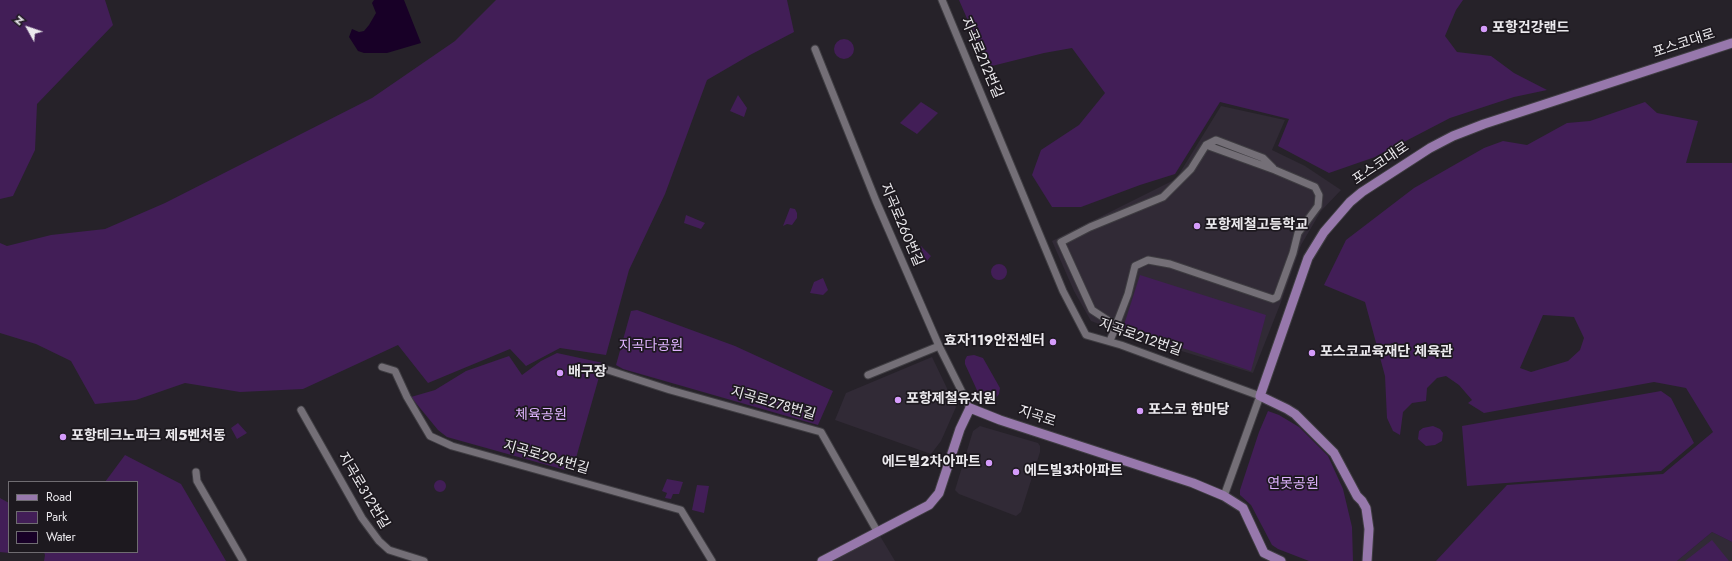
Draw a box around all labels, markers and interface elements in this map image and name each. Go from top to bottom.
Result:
north arrow [8,8,48,48]
text: N [10,12,28,29]
street label: 지곡로212번길 [956,15,1006,101]
place label: 포항건강랜드 [1492,21,1569,37]
marker: 포항건강랜드 [1479,24,1489,34]
street label: 포스코대로 [1651,26,1717,62]
street label: 포스코대로 [1350,139,1412,189]
street label: 지곡로260번길 [876,181,926,269]
place label: 포항제철고등학교 [1205,218,1308,234]
marker: 포항제철고등학교 [1192,221,1202,231]
street label: 지곡로212번길 [1096,316,1184,360]
place label: 효자119안전센터 [944,334,1045,350]
marker: 효자119안전센터 [1048,337,1058,347]
park label: 지곡다공원 [619,339,683,355]
place label: 포스코교육재단 체육관 [1320,345,1453,361]
marker: 포스코교육재단 체육관 [1307,348,1317,358]
place label: 배구장 [568,365,607,381]
marker: 배구장 [555,368,565,378]
street label: 지곡로278번길 [729,384,817,424]
place label: 포항제철유치원 [906,392,996,408]
marker: 포항제철유치원 [893,395,903,405]
street label: 지곡로 [1016,403,1058,431]
place label: 포스코 한마당 [1148,403,1229,419]
marker: 포스코 한마당 [1135,406,1145,416]
park label: 체육공원 [515,408,567,424]
place label: 포항테크노파크 제5벤처동 [71,429,226,445]
marker: 포항테크노파크 제5벤처동 [58,432,68,442]
street label: 지곡로294번길 [501,438,591,478]
street label: 지곡로312번길 [334,450,392,532]
place label: 에드빌2차아파트 [882,455,981,471]
marker: 에드빌2차아파트 [984,458,994,468]
place label: 에드빌3차아파트 [1024,464,1123,480]
marker: 에드빌3차아파트 [1011,467,1021,477]
park label: 연못공원 [1267,477,1319,493]
legend [8,481,138,553]
text: Road [46,488,72,506]
text: Park [46,508,67,526]
text: Water [46,528,76,546]

